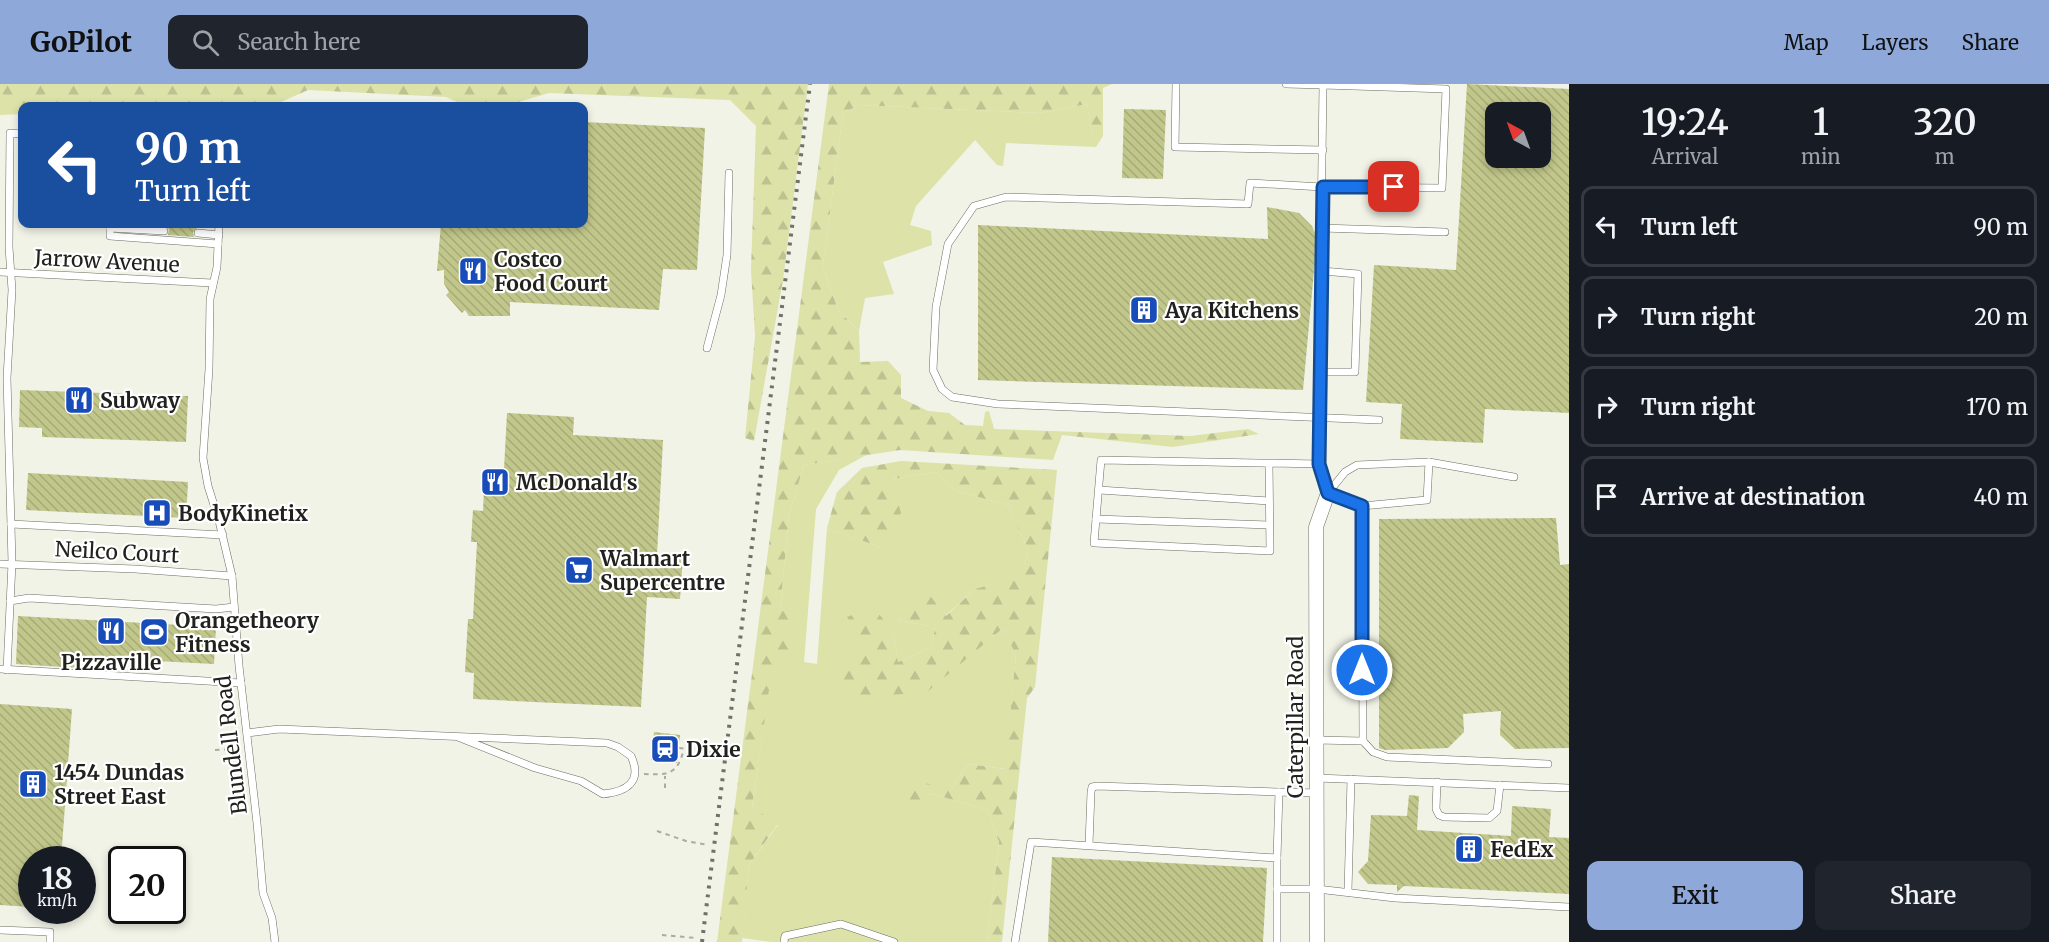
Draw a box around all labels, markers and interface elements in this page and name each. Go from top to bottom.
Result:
search box [168,15,588,69]
text: GoPilot [30,24,132,60]
icon: search [189,26,222,59]
text: Search here [237,28,361,56]
text: Map [1784,29,1829,56]
text: Layers [1862,29,1929,56]
text: Share [1962,29,2019,56]
text: 19:24 [1641,100,1729,145]
text: 1 [1813,100,1829,145]
text: 320 [1913,100,1977,145]
north arrow [1485,102,1551,168]
map controls [1485,102,1551,168]
text: 90 m [135,122,241,174]
icon: left [36,126,114,204]
text: Arrival [1652,144,1718,169]
text: min [1801,144,1841,169]
text: m [1935,144,1955,169]
pin [1368,161,1419,212]
icon: arrive [1377,170,1410,203]
text: Turn left [135,174,250,208]
icon: left [1590,210,1623,243]
text: Turn left [1641,213,1738,241]
text: 90 m [1973,213,2028,241]
street label: Jarrow Avenue [33,244,180,278]
place label: Costco Food Court [494,246,609,297]
restaurant icon: Costco Food Court [457,255,489,287]
building icon: Aya Kitchens [1128,294,1160,326]
place label: Aya Kitchens [1164,297,1299,324]
icon: right [1590,300,1623,333]
text: Turn right [1641,303,1755,331]
text: 20 m [1974,303,2028,331]
restaurant icon: Subway [63,384,95,416]
place label: Subway [100,387,181,414]
icon: right [1590,390,1623,423]
text: Turn right [1641,393,1755,421]
text: 170 m [1966,393,2028,421]
restaurant icon: McDonald's [479,466,511,498]
place label: McDonald's [516,469,638,496]
icon: arrive [1590,480,1623,513]
text: Arrive at destination [1641,483,1865,511]
text: 40 m [1973,483,2028,511]
hospital icon: BodyKinetix [141,497,173,529]
place label: BodyKinetix [178,500,308,527]
street label: Neilco Court [54,535,180,569]
place label: Walmart Supercentre [599,545,725,596]
supermarket icon: Walmart Supercentre [563,554,595,586]
place label: Orangetheory Fitness [175,607,320,658]
restaurant icon: Pizzaville [95,615,127,647]
sports icon: Orangetheory Fitness [138,616,170,648]
street label: Caterpillar Road [1282,635,1309,798]
position arrow [1330,638,1394,702]
place label: Pizzaville [61,649,161,676]
street label: Blundell Road [209,674,253,816]
station icon: Dixie [649,733,681,765]
place label: Dixie [686,736,741,763]
place label: 1454 Dundas Street East [54,759,184,810]
building icon: 1454 Dundas Street East [17,768,49,800]
building icon: FedEx [1453,833,1485,865]
place label: FedEx [1490,836,1553,863]
speed limit sign: 20 [108,846,186,924]
text: 18 [41,859,73,897]
button: Exit [1587,861,1803,930]
button: Share [1815,861,2031,930]
text: km/h [37,891,77,910]

